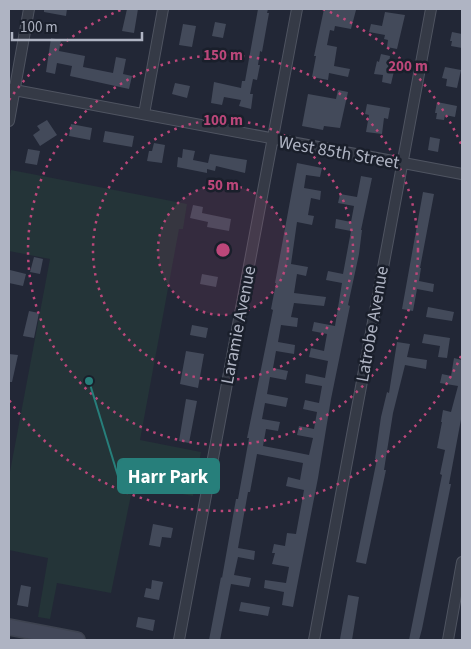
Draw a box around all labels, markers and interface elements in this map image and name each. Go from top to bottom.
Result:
scale bar [12,10,142,42]
text: 100 m [20,17,58,38]
text: 150 m [203,45,243,66]
text: 200 m [388,56,428,77]
text: 100 m [203,110,243,131]
street label: West 85th Street [276,130,401,175]
text: 50 m [207,175,239,196]
centre of rings [214,241,232,259]
street label: Laramie Avenue [215,264,262,386]
street label: Latrobe Avenue [350,264,395,384]
callout: Harr Park [118,459,219,493]
text: Harr Park [128,464,209,491]

